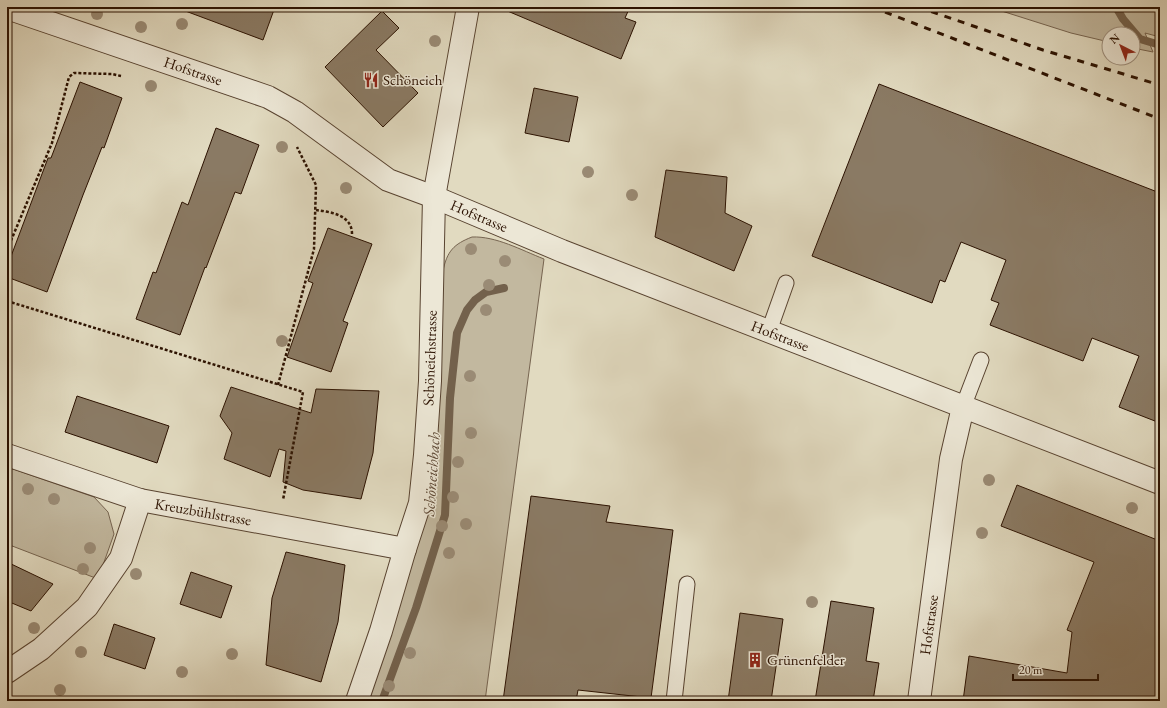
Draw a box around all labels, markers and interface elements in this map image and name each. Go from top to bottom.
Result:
north arrow [1101,26,1141,66]
text: N [1106,30,1122,47]
street label: Hofstrasse [161,52,225,89]
place label: Schöneich [383,70,443,89]
restaurant icon: Schöneich [362,71,380,89]
street label: Hofstrasse [448,195,511,236]
street label: Schöneichstrasse [418,310,441,406]
street label: Hofstrasse [749,316,812,355]
water label: Schöneichbach [418,431,445,518]
street label: Kreuzbühlstrasse [153,494,253,529]
street label: Hofstrasse [915,594,942,656]
place label: Grünenfelder [767,650,845,669]
building icon: Grünenfelder [746,651,764,669]
scale bar [1013,656,1098,682]
text: 20 m [1019,662,1043,678]

